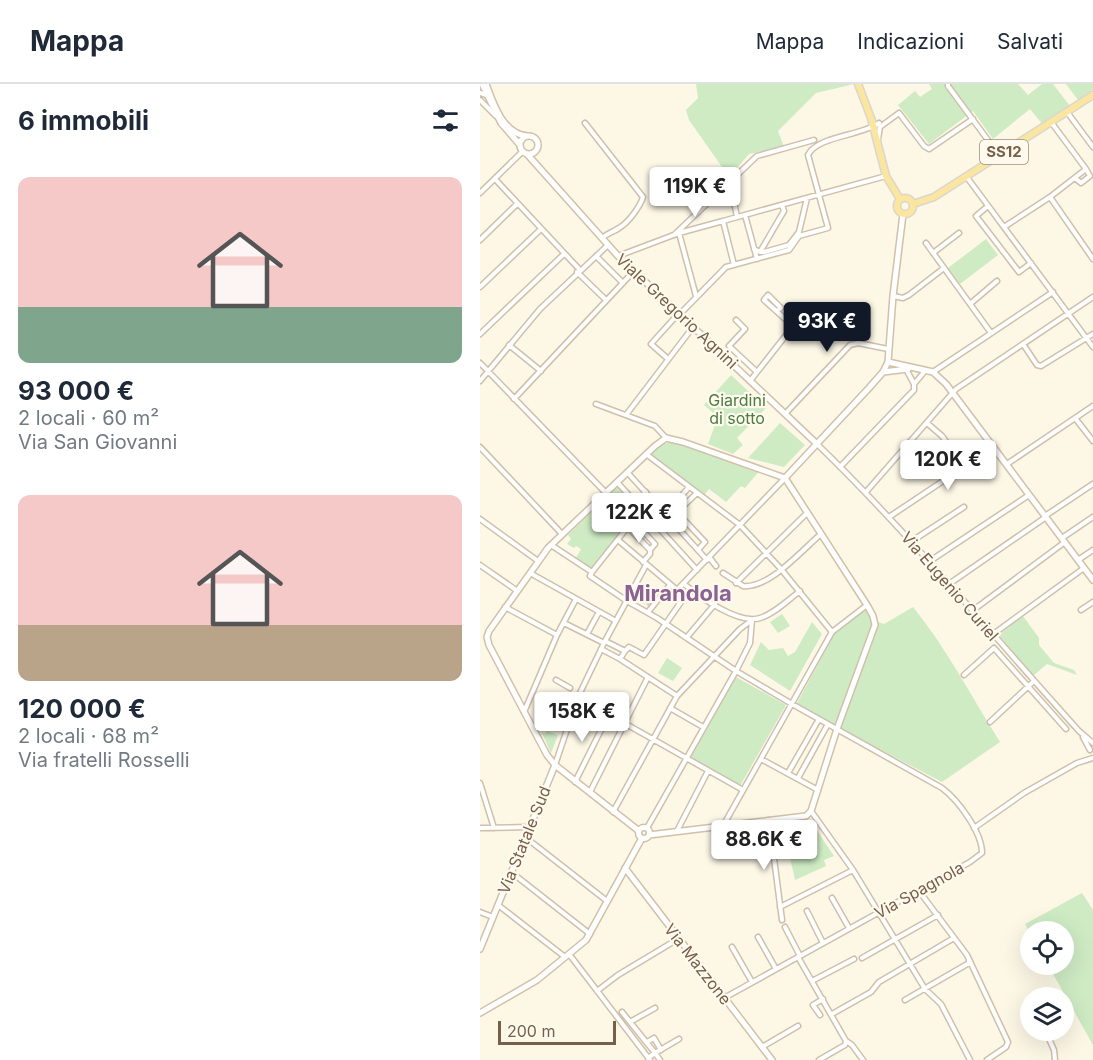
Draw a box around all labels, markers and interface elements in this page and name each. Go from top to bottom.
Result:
text: Mappa [30,24,124,58]
text: Mappa [756,29,824,54]
text: Indicazioni [857,29,964,54]
text: Salvati [997,29,1063,54]
icon: filters [429,104,462,137]
text: 6 immobili [18,105,149,136]
road number: SS12 [980,140,1028,164]
pin: 119K € [646,167,744,218]
text: 119K € [663,174,727,198]
icon: home [186,216,294,324]
street label: Viale Gregorio Agnini [612,249,742,373]
pin: 93K € [785,302,869,353]
text: 93K € [798,309,856,333]
text: 93 000 € [18,375,134,406]
park label: Giardini di sotto [708,390,766,428]
text: 2 locali · 60 m² [18,406,159,430]
text: Via San Giovanni [18,430,177,454]
pin: 120K € [899,440,997,491]
text: 120K € [914,447,982,471]
pin: 122K € [590,493,688,544]
text: 122K € [606,500,672,524]
street label: Via Eugenio Curiel [897,527,1003,645]
icon: home [186,534,294,642]
district label: Mirandola [624,580,732,606]
pin: 158K € [533,692,631,743]
text: 120 000 € [18,693,146,724]
text: 158K € [548,699,616,723]
text: 2 locali · 68 m² [18,724,159,748]
text: Via fratelli Rosselli [18,748,190,772]
street label: Via Statale Sud [493,783,555,897]
pin: 88.6K € [709,820,819,871]
text: 88.6K € [725,827,803,851]
street label: Via Spagnola [871,857,967,923]
street label: Via Mazzone [660,919,736,1009]
map controls [1020,921,1074,1041]
button: locate [1020,921,1074,975]
button: layers [1020,987,1074,1041]
scale bar [498,1018,616,1046]
text: 200 m [507,1021,555,1041]

